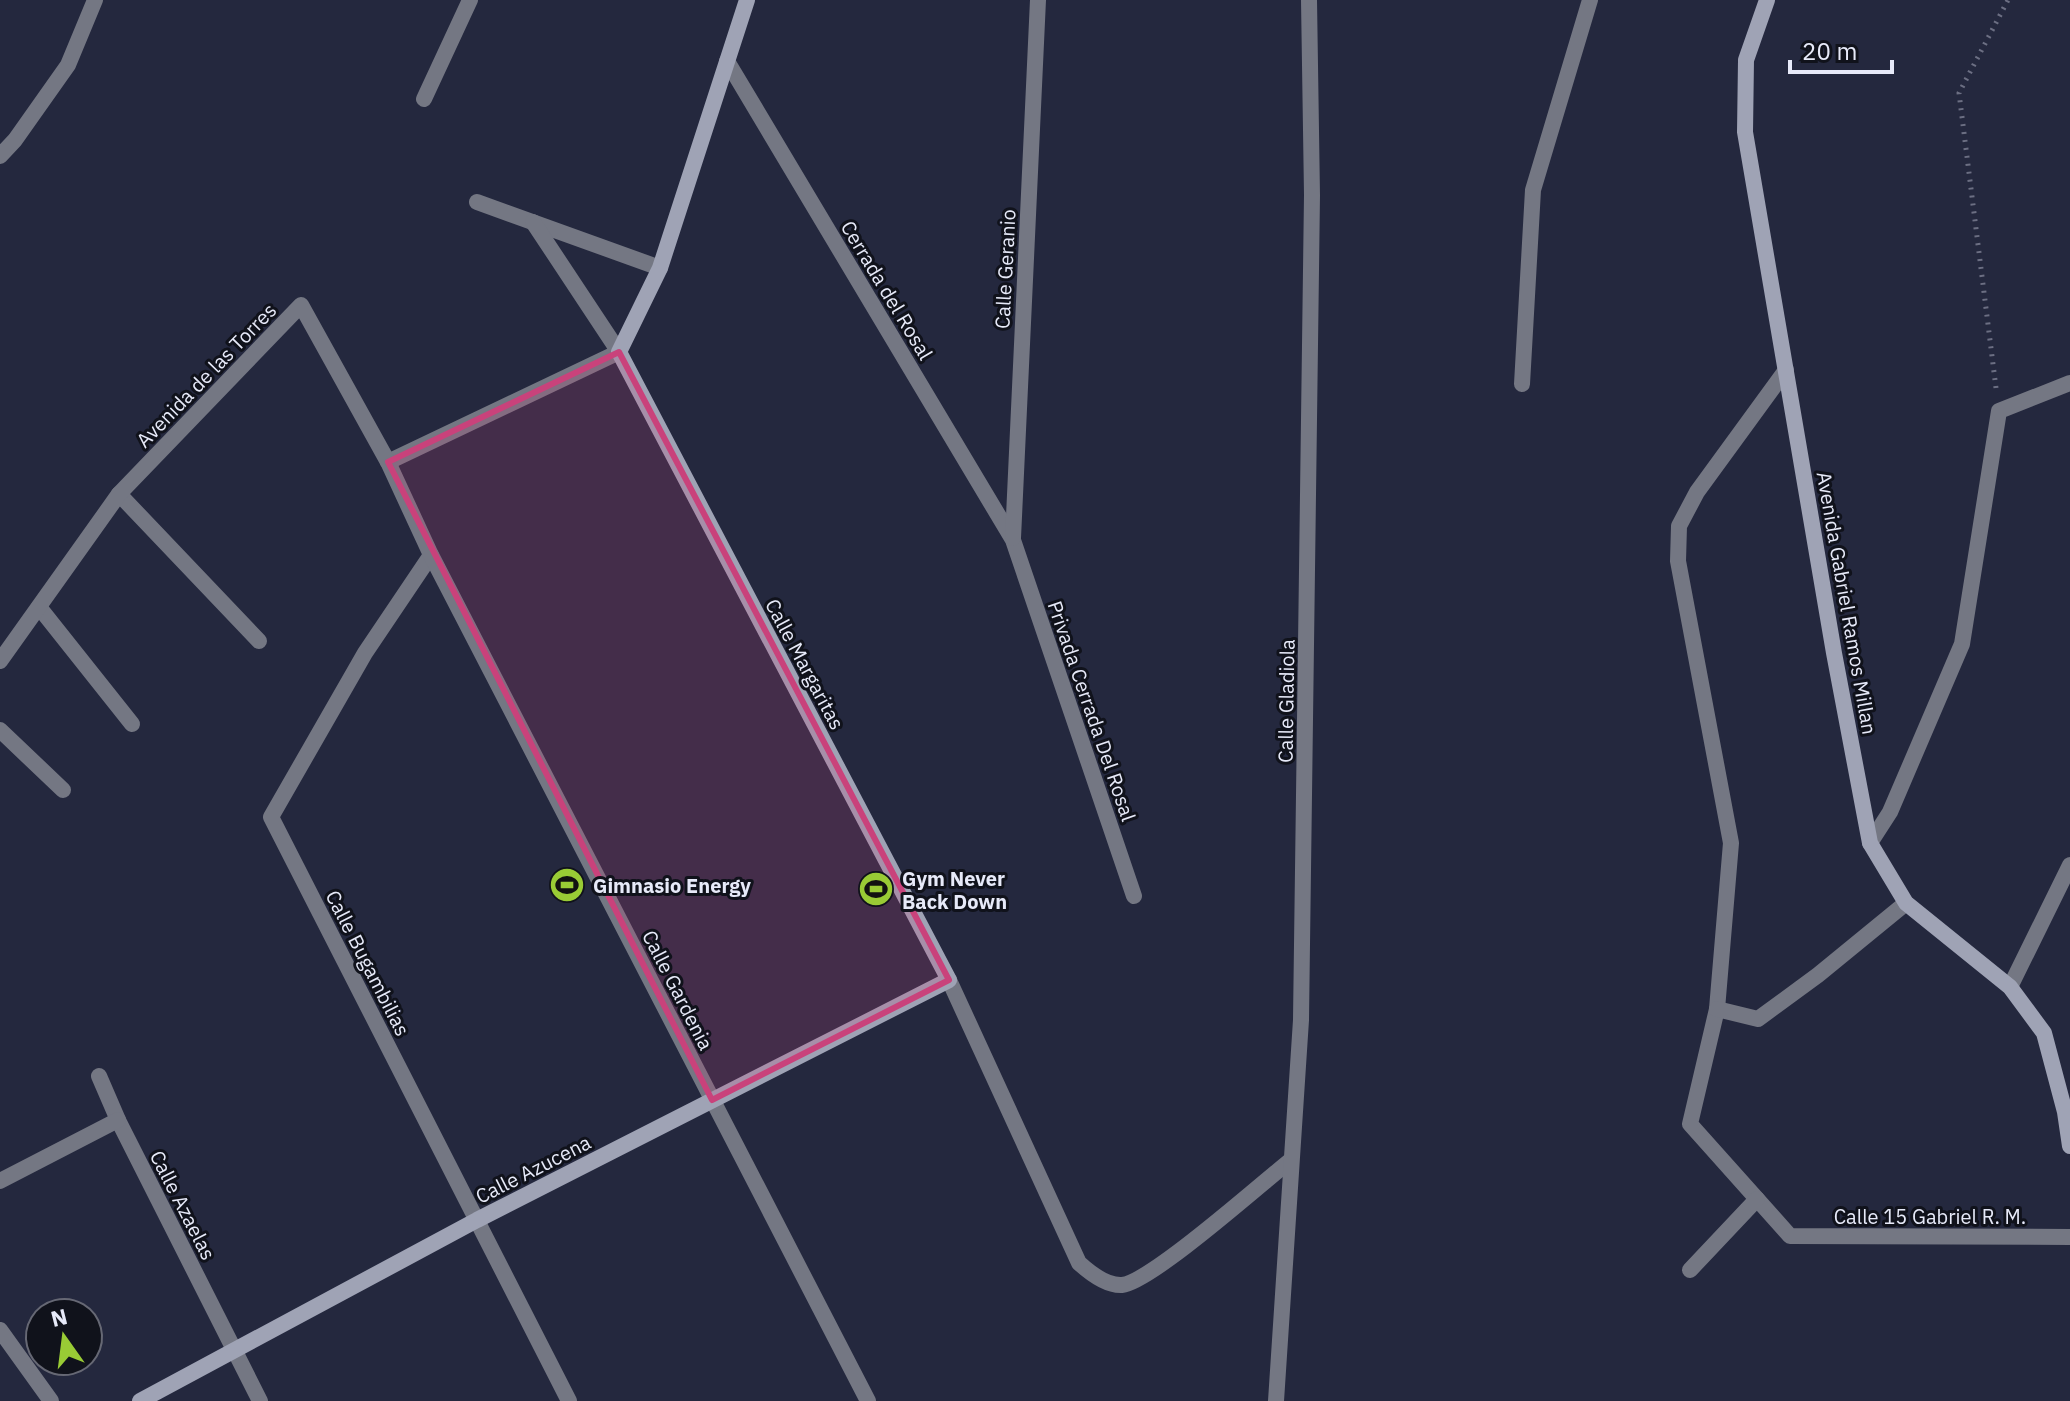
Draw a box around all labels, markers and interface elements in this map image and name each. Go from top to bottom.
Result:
scale bar [1790,24,1892,74]
text: 20 m [1802,35,1857,67]
street label: Calle Geranio [988,208,1022,330]
street label: Cerrada del Rosal [835,215,939,365]
street label: Avenida de las Torres [130,297,282,453]
street label: Avenida Gabriel Ramos Millan [1811,469,1883,737]
street label: Calle Margaritas [759,594,851,734]
street label: Privada Cerrada Del Rosal [1042,597,1142,825]
street label: Calle Gladiola [1271,639,1301,763]
place label: Gym Never Back Down [902,865,1007,915]
sports icon: Gimnasio Energy [548,866,586,904]
sports icon: Gym Never Back Down [857,870,895,908]
place label: Gimnasio Energy [593,872,751,899]
street label: Calle Bugambilias [320,886,416,1040]
street label: Calle Gardenia [636,926,720,1055]
street label: Calle Azucena [471,1128,596,1210]
street label: Calle Azaelas [144,1146,222,1264]
street label: Calle 15 Gabriel R. M. [1834,1203,2026,1230]
north arrow [24,1297,104,1377]
text: N [48,1301,70,1333]

